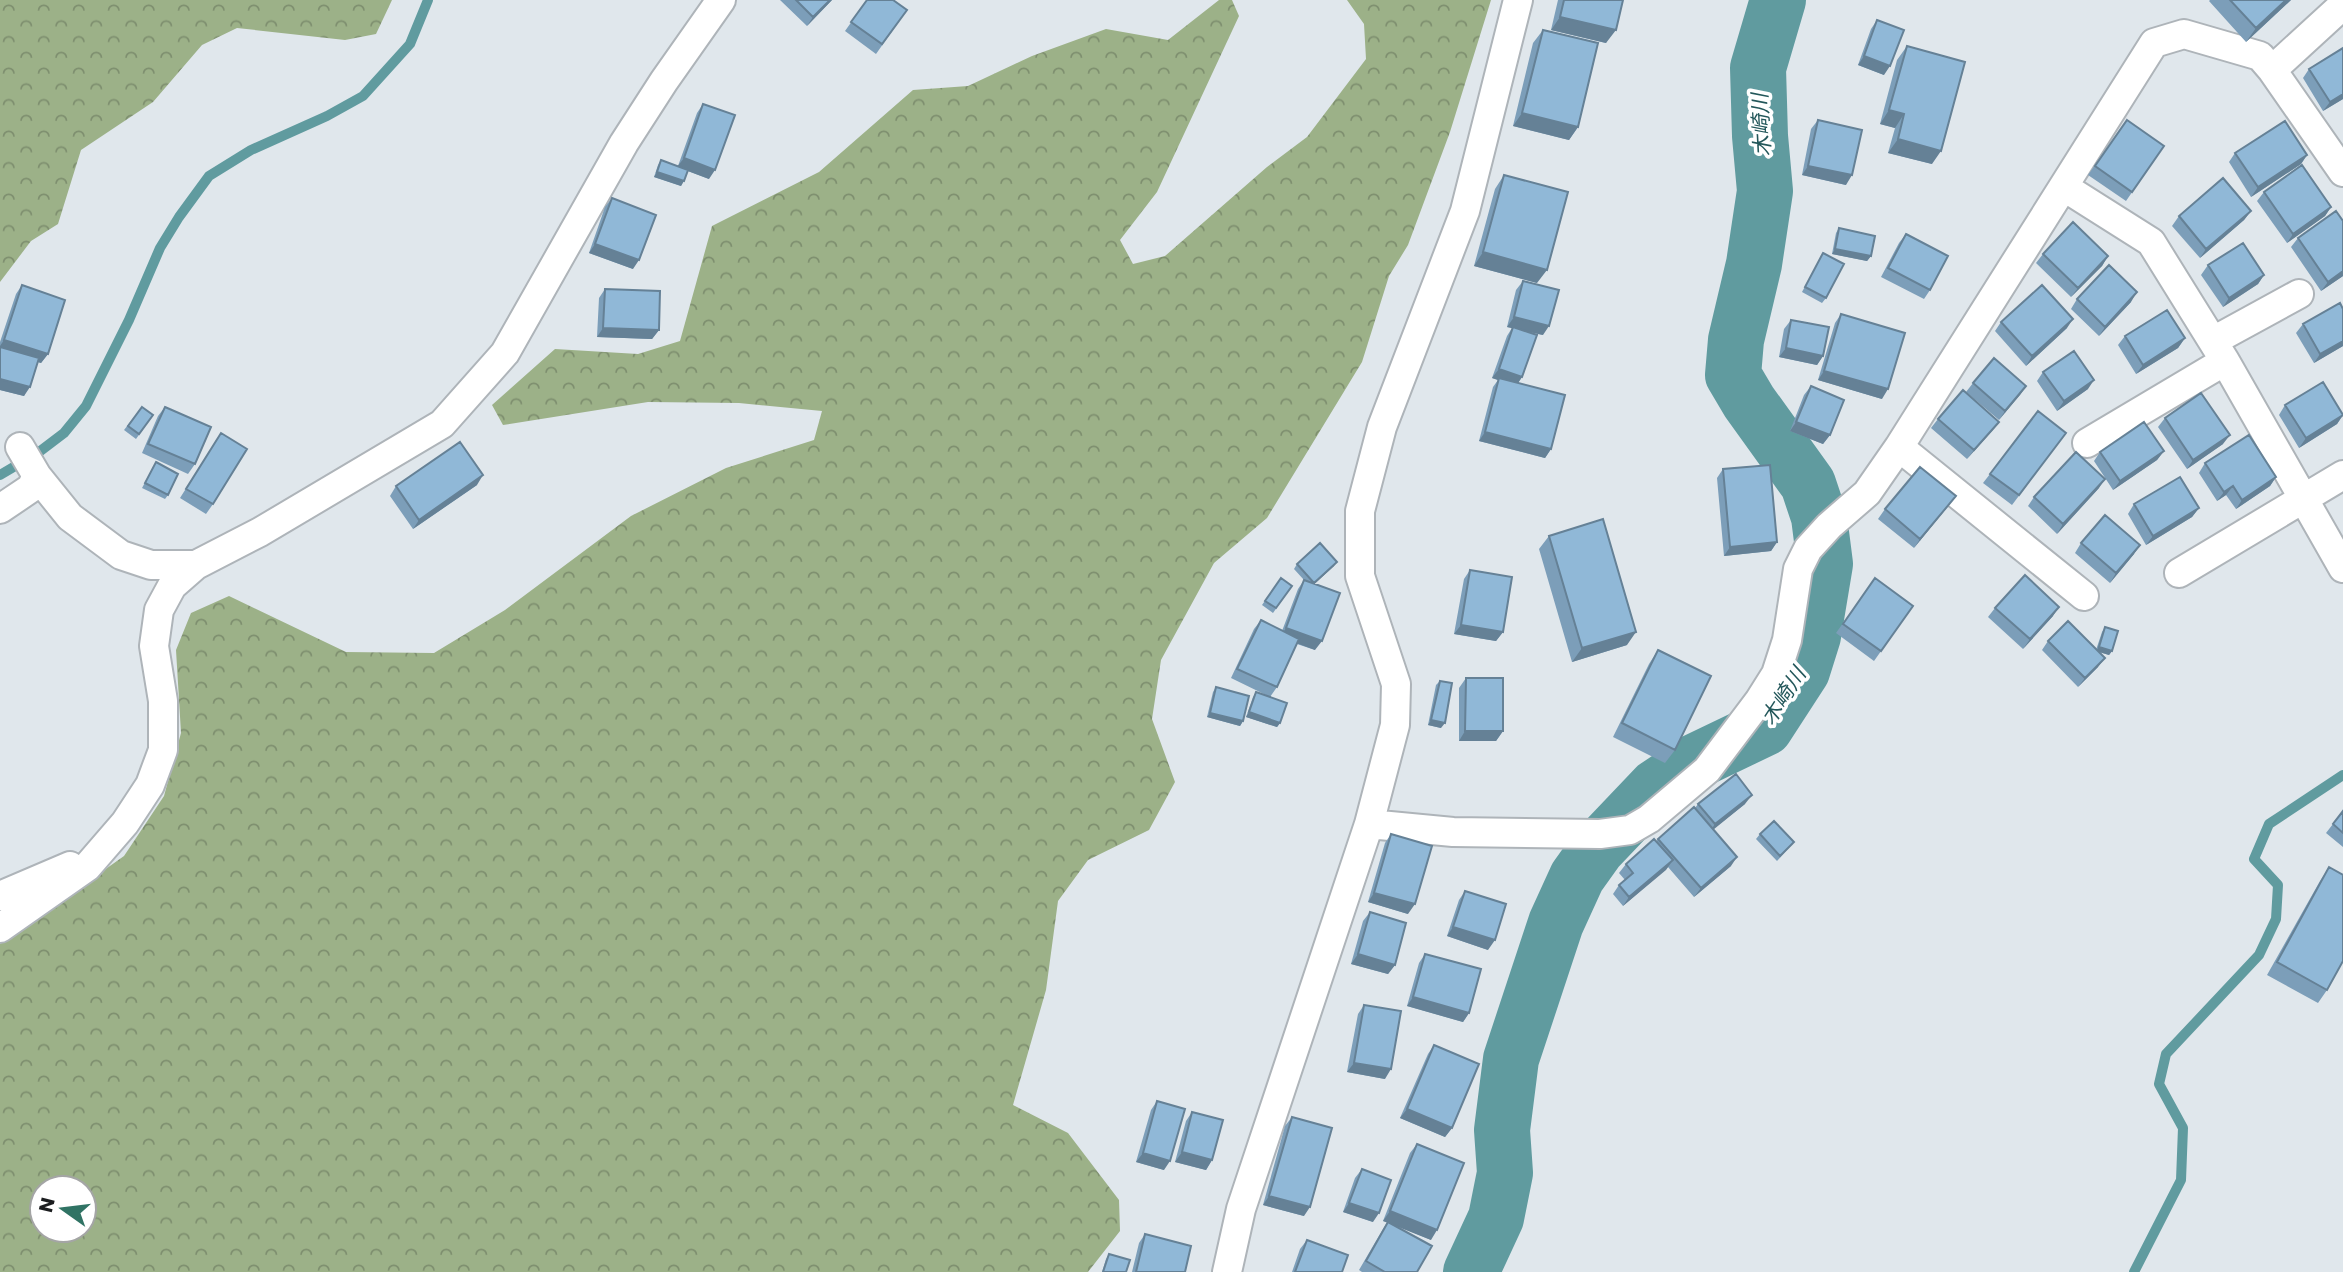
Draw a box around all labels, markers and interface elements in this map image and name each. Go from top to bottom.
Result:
water label: 木崎川 [1745,91,1777,157]
water label: 木崎川 [1754,660,1813,730]
north arrow [28,1174,98,1244]
text: N [32,1195,62,1215]

